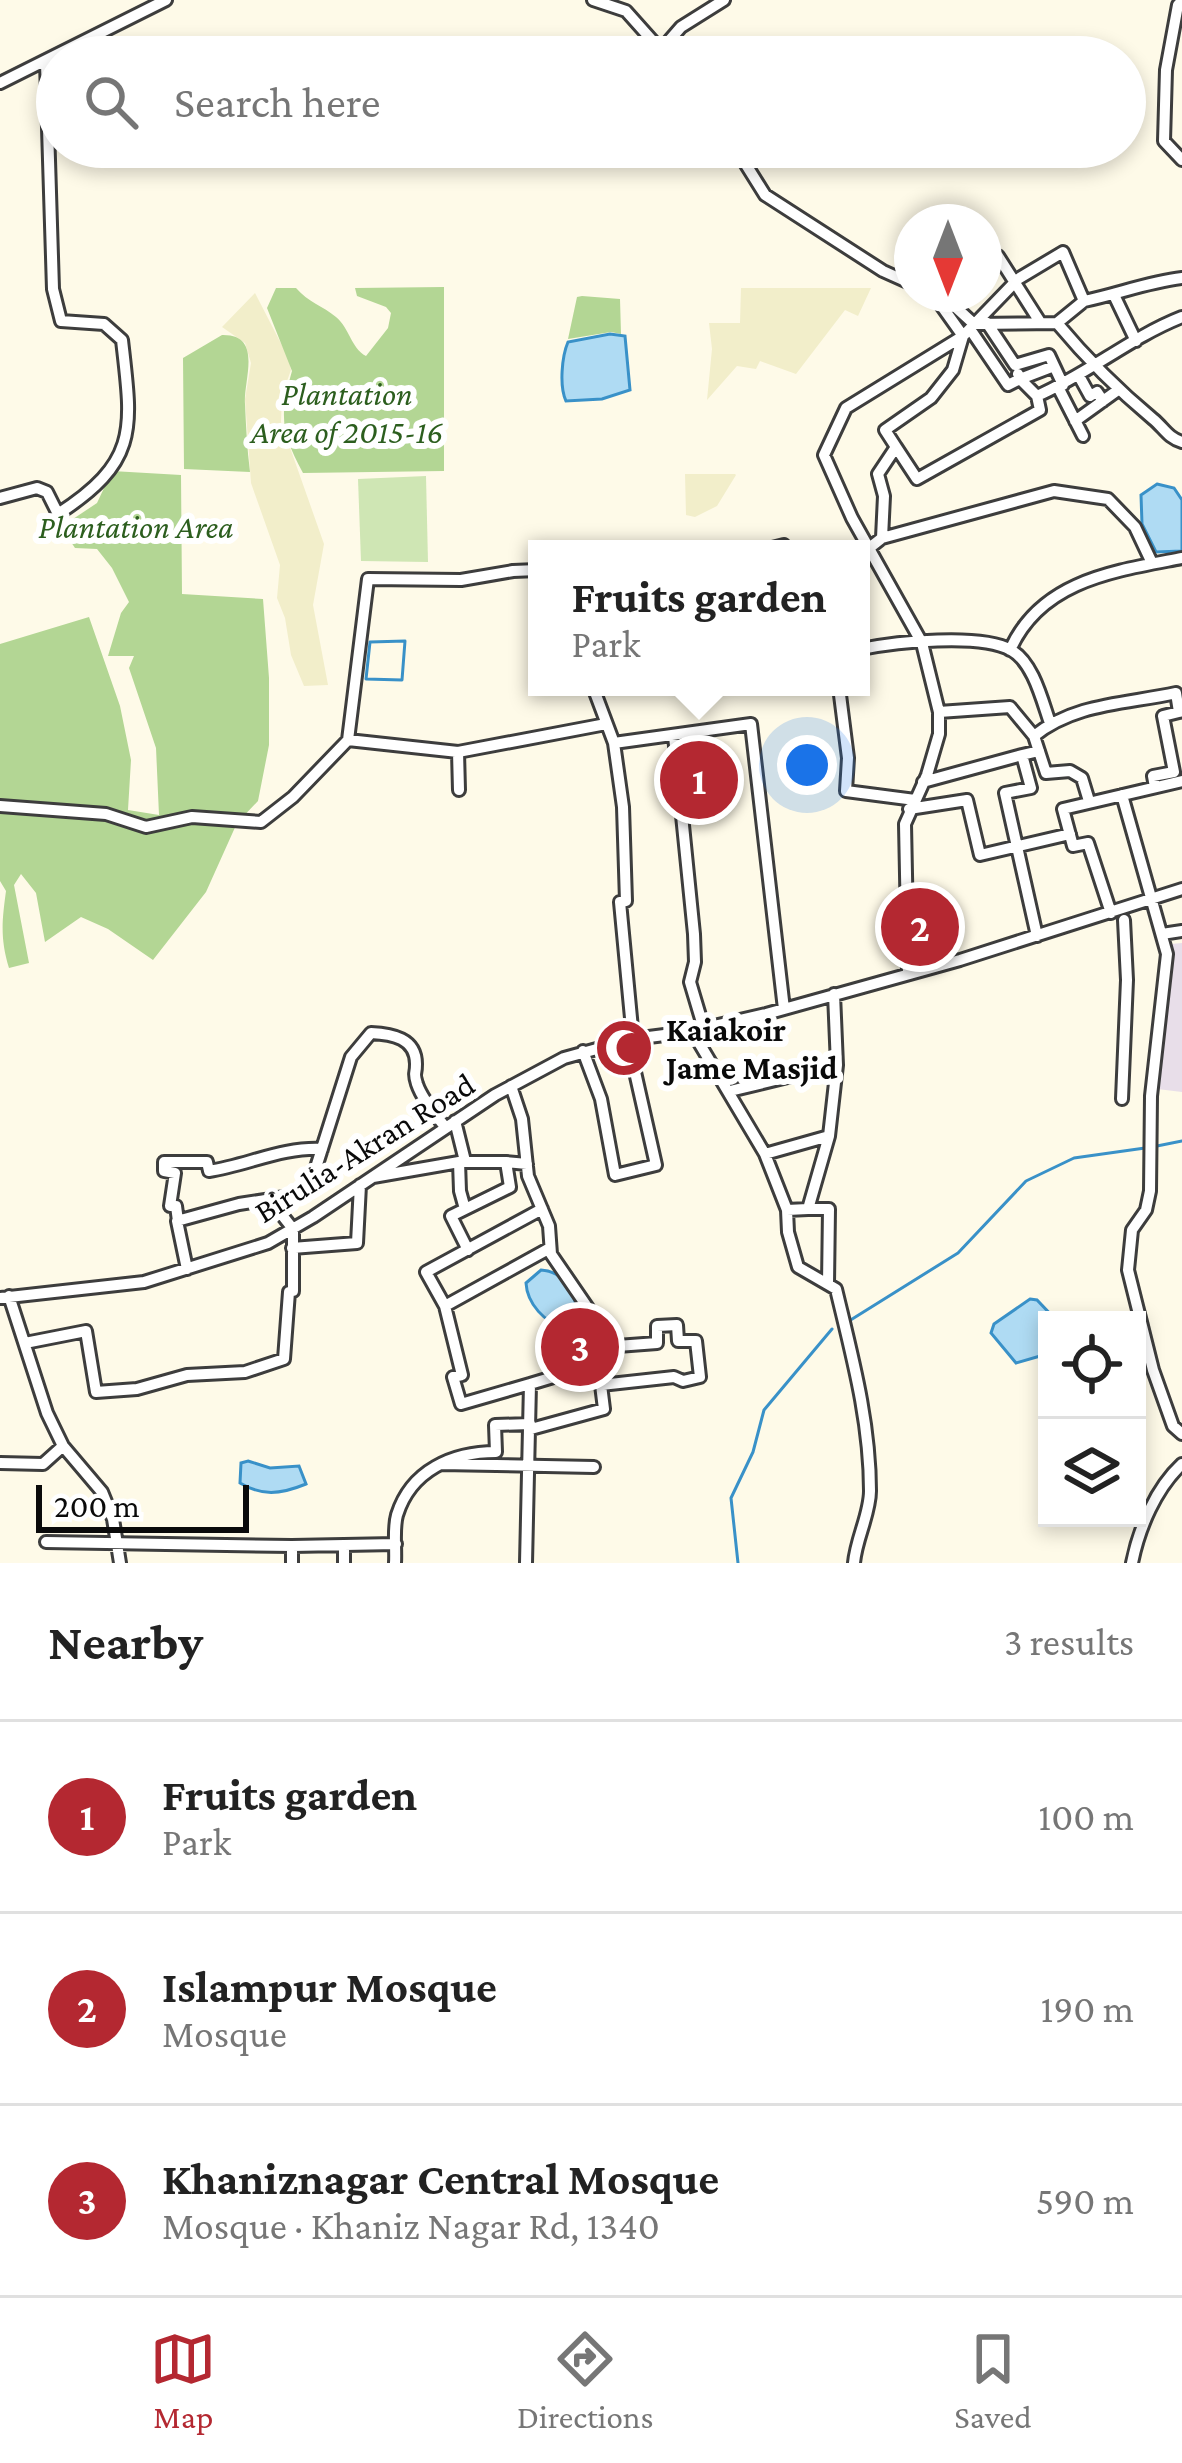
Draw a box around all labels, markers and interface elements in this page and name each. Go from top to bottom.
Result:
search box [36,36,1146,168]
icon: search [78,69,144,135]
text: Search here [174,77,381,127]
north arrow [894,204,1002,312]
park label: Plantation Area of 2015-16 [249,375,444,450]
park label: Plantation Area [38,508,234,545]
popup [528,540,870,696]
text: Fruits garden [571,572,827,622]
text: Park [571,622,641,665]
pin: 1 [660,735,738,825]
your location [777,735,837,795]
pin: 2 [881,882,959,972]
place label: Kaiakoir Jame Masjid [663,1011,838,1087]
mosque icon: Kaiakoir Jame Masjid [593,1017,655,1079]
street label: Birulia-Akran Road [248,1065,481,1230]
pin: 3 [541,1302,619,1392]
map controls [1038,1311,1146,1527]
button: locate [1038,1311,1146,1419]
button: layers [1038,1419,1146,1527]
scale bar [36,1479,249,1532]
text: 200 m [54,1487,140,1524]
text: Nearby [48,1613,203,1670]
text: 3 results [1004,1620,1134,1663]
text: Fruits garden [162,1770,417,1820]
text: 1 [80,1795,94,1838]
text: 100 m [1038,1795,1134,1838]
text: Park [162,1820,231,1863]
text: Islampur Mosque [162,1962,497,2012]
text: 2 [77,1987,97,2030]
text: 190 m [1041,1987,1134,2030]
text: Mosque [162,2012,287,2055]
text: Khaniznagar Central Mosque [162,2154,719,2204]
text: 3 [77,2179,97,2222]
text: 590 m [1036,2179,1134,2222]
text: Mosque · Khaniz Nagar Rd, 1340 [162,2204,660,2247]
tab: Map [150,2326,216,2435]
tab: Directions [517,2326,654,2435]
tab: Saved [954,2326,1032,2435]

